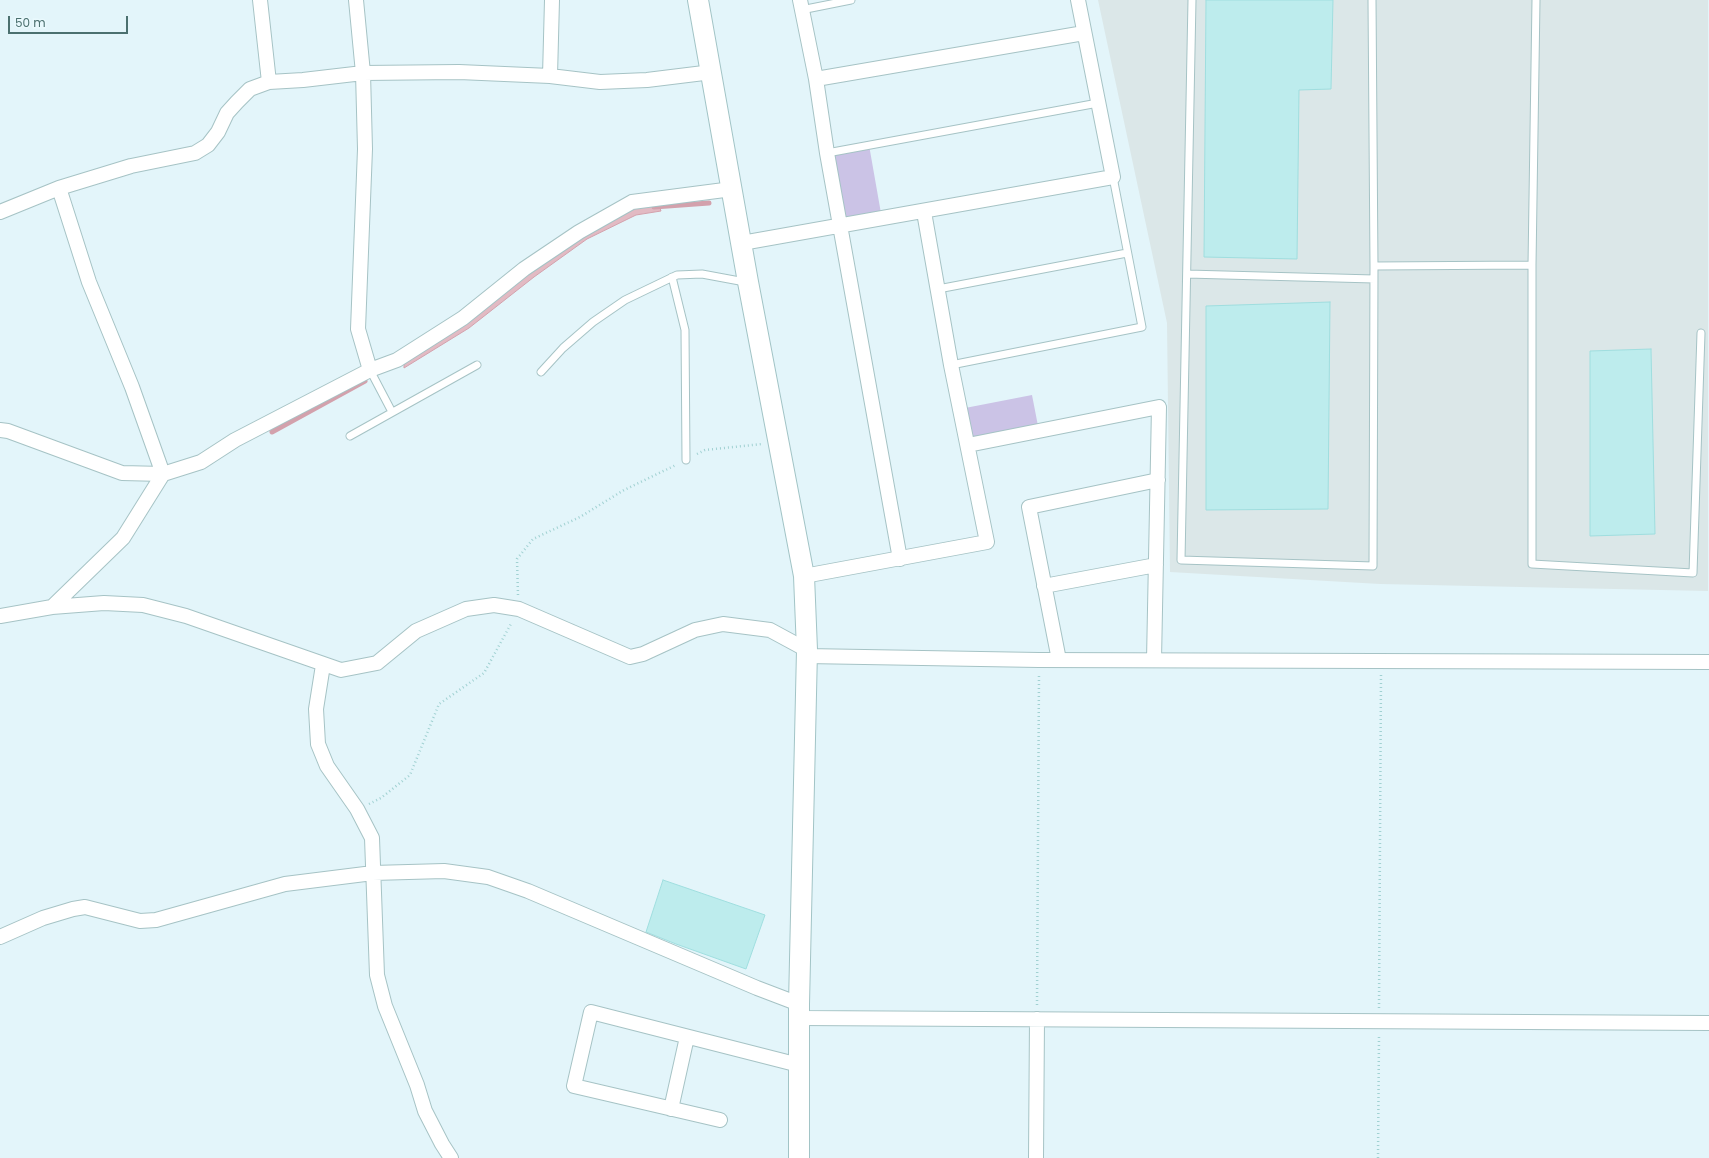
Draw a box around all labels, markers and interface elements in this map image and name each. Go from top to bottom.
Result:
scale bar [10,8,130,34]
text: 50 m [15,14,46,31]

